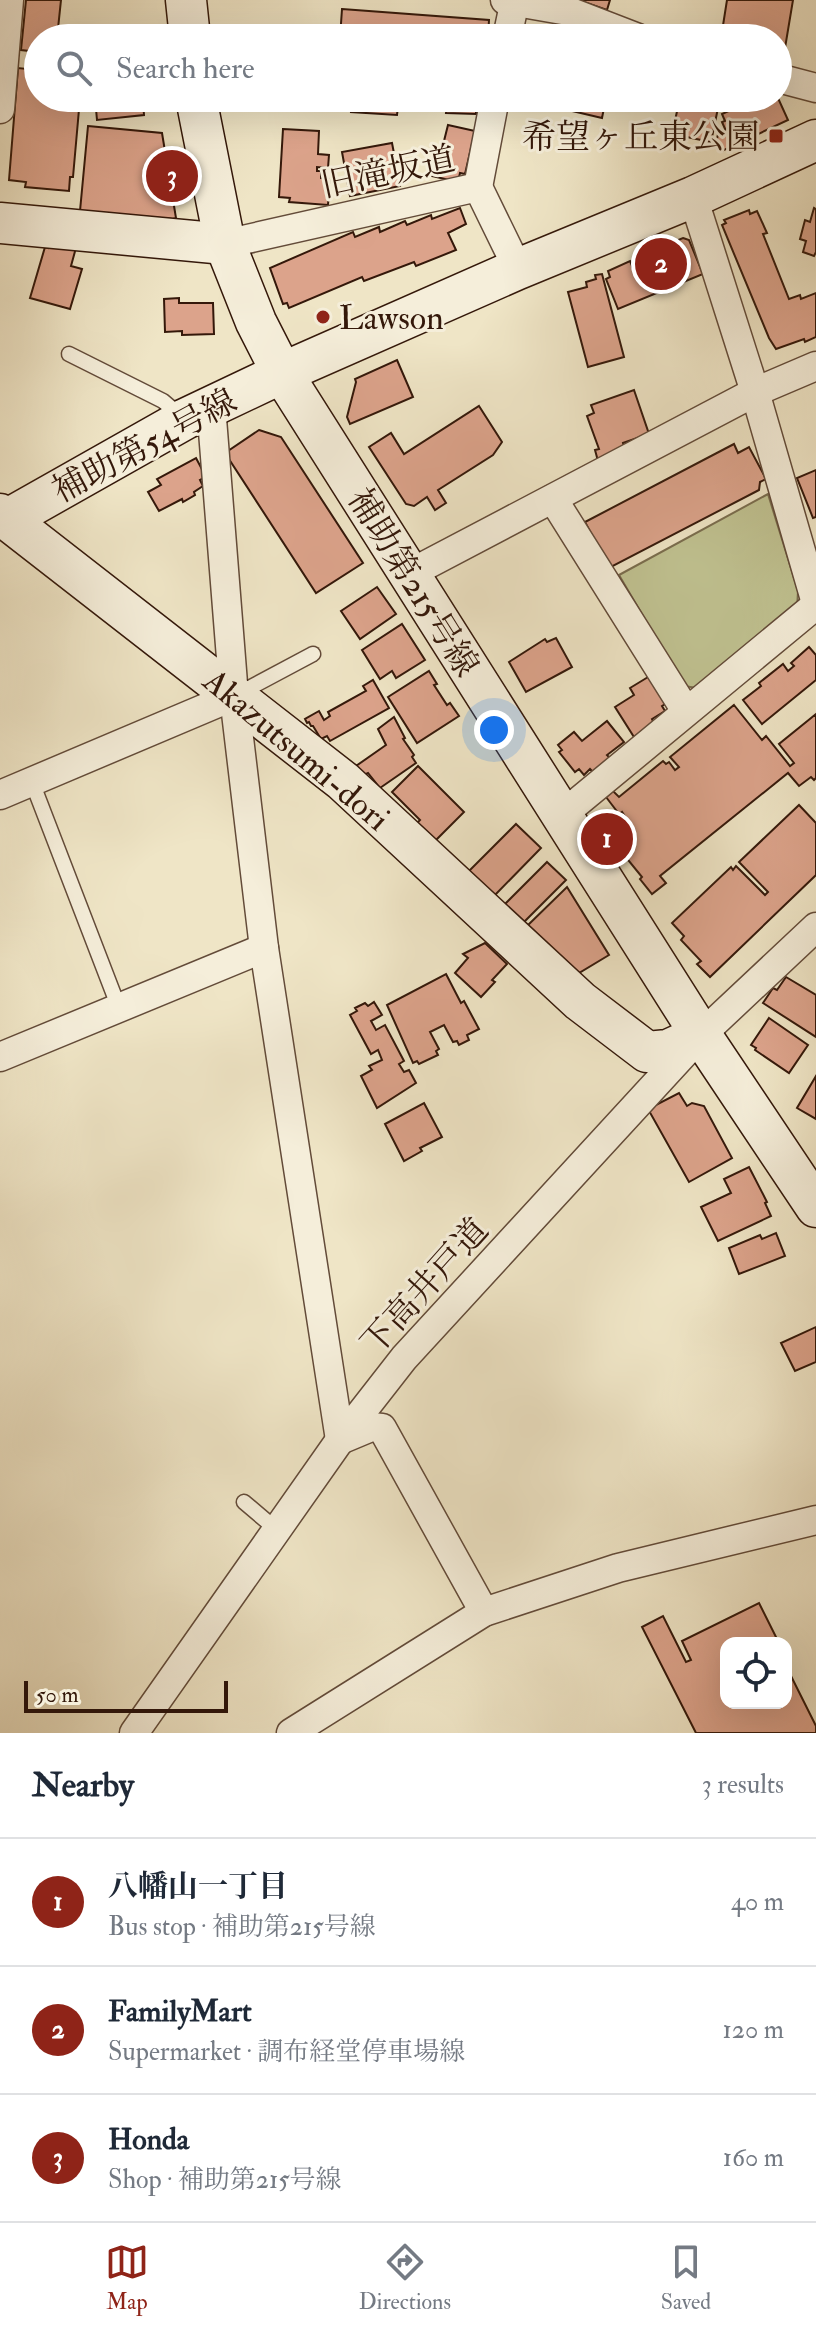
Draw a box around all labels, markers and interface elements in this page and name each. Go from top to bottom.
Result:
search box [24,24,792,112]
icon: search [52,46,96,90]
text: Search here [116,50,255,87]
place label: 希望ヶ丘東公園 [522,116,760,159]
marker: 希望ヶ丘東公園 [767,127,785,145]
street label: 旧滝坂道 [317,137,459,208]
pin: 3 [146,146,198,206]
pin: 2 [635,234,687,294]
place label: Lawson [339,297,444,340]
marker: Lawson [314,308,332,326]
street label: 補助第54号線 [45,380,244,513]
street label: 補助第215号線 [338,481,488,685]
street label: Akazutsumi-dori [193,659,398,841]
your location [474,710,514,750]
pin: 1 [581,809,633,869]
street label: 下高井戸道 [352,1209,498,1365]
map controls [720,1637,792,1709]
button: locate [720,1637,792,1709]
scale bar [24,1677,228,1713]
text: 50 m [36,1681,78,1709]
text: Nearby [32,1764,134,1807]
text: 3 results [702,1769,784,1801]
text: 八幡山一丁目 [108,1868,288,1905]
text: 1 [53,1886,63,1918]
text: 40 m [731,1886,784,1918]
text: Bus stop · 補助第215号線 [108,1911,376,1943]
text: FamilyMart [108,1993,252,2030]
text: 2 [51,2014,65,2046]
text: 120 m [723,2014,784,2046]
text: Supermarket · 調布経堂停車場線 [108,2036,465,2068]
text: Honda [108,2121,189,2158]
text: 3 [53,2142,63,2174]
text: 160 m [723,2142,784,2174]
text: Shop · 補助第215号線 [108,2164,342,2196]
tab: Map [105,2240,149,2316]
tab: Directions [359,2240,451,2316]
tab: Saved [661,2240,711,2316]

